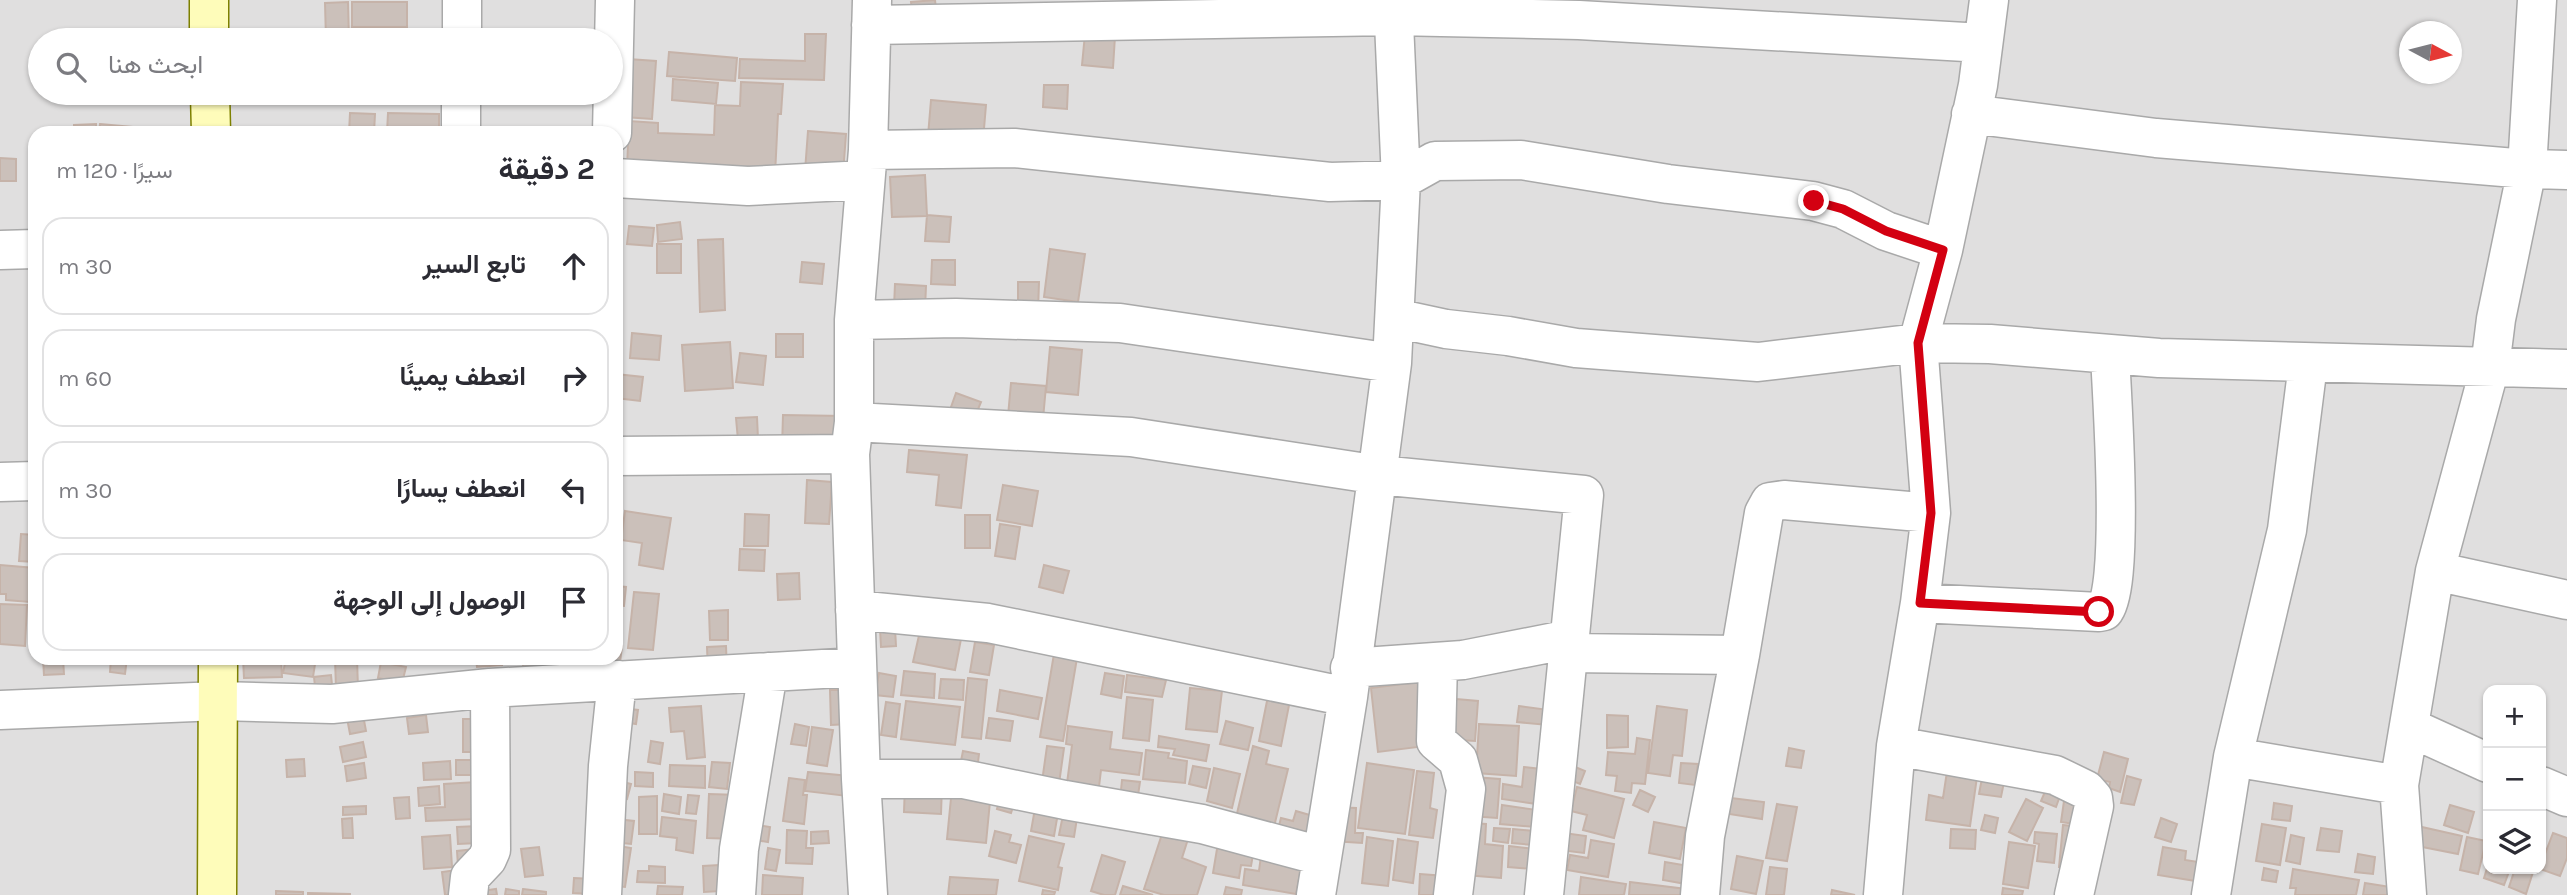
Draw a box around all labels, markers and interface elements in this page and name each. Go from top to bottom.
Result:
north arrow [2399,21,2462,84]
search box [28,28,623,105]
icon: search [52,48,90,86]
text: ابحث هنا [108,49,203,80]
text: 2 دقيقة [499,151,595,187]
text: سيرًا · 120 m [56,157,173,184]
route end [1798,185,1829,216]
icon: ahead [555,247,593,285]
text: تابع السير [422,249,526,280]
text: 30 m [58,253,112,280]
icon: right [555,359,593,397]
text: انعطف يمينًا [400,361,526,392]
text: 60 m [58,365,112,392]
icon: left [555,471,593,509]
text: انعطف يسارًا [396,473,526,504]
text: 30 m [58,477,112,504]
icon: arrive [555,583,593,621]
text: الوصول إلى الوجهة [333,585,526,616]
route start [2083,596,2114,627]
map controls [2483,685,2546,874]
button: + [2483,685,2546,748]
button: − [2483,748,2546,811]
button: layers [2483,811,2546,874]

